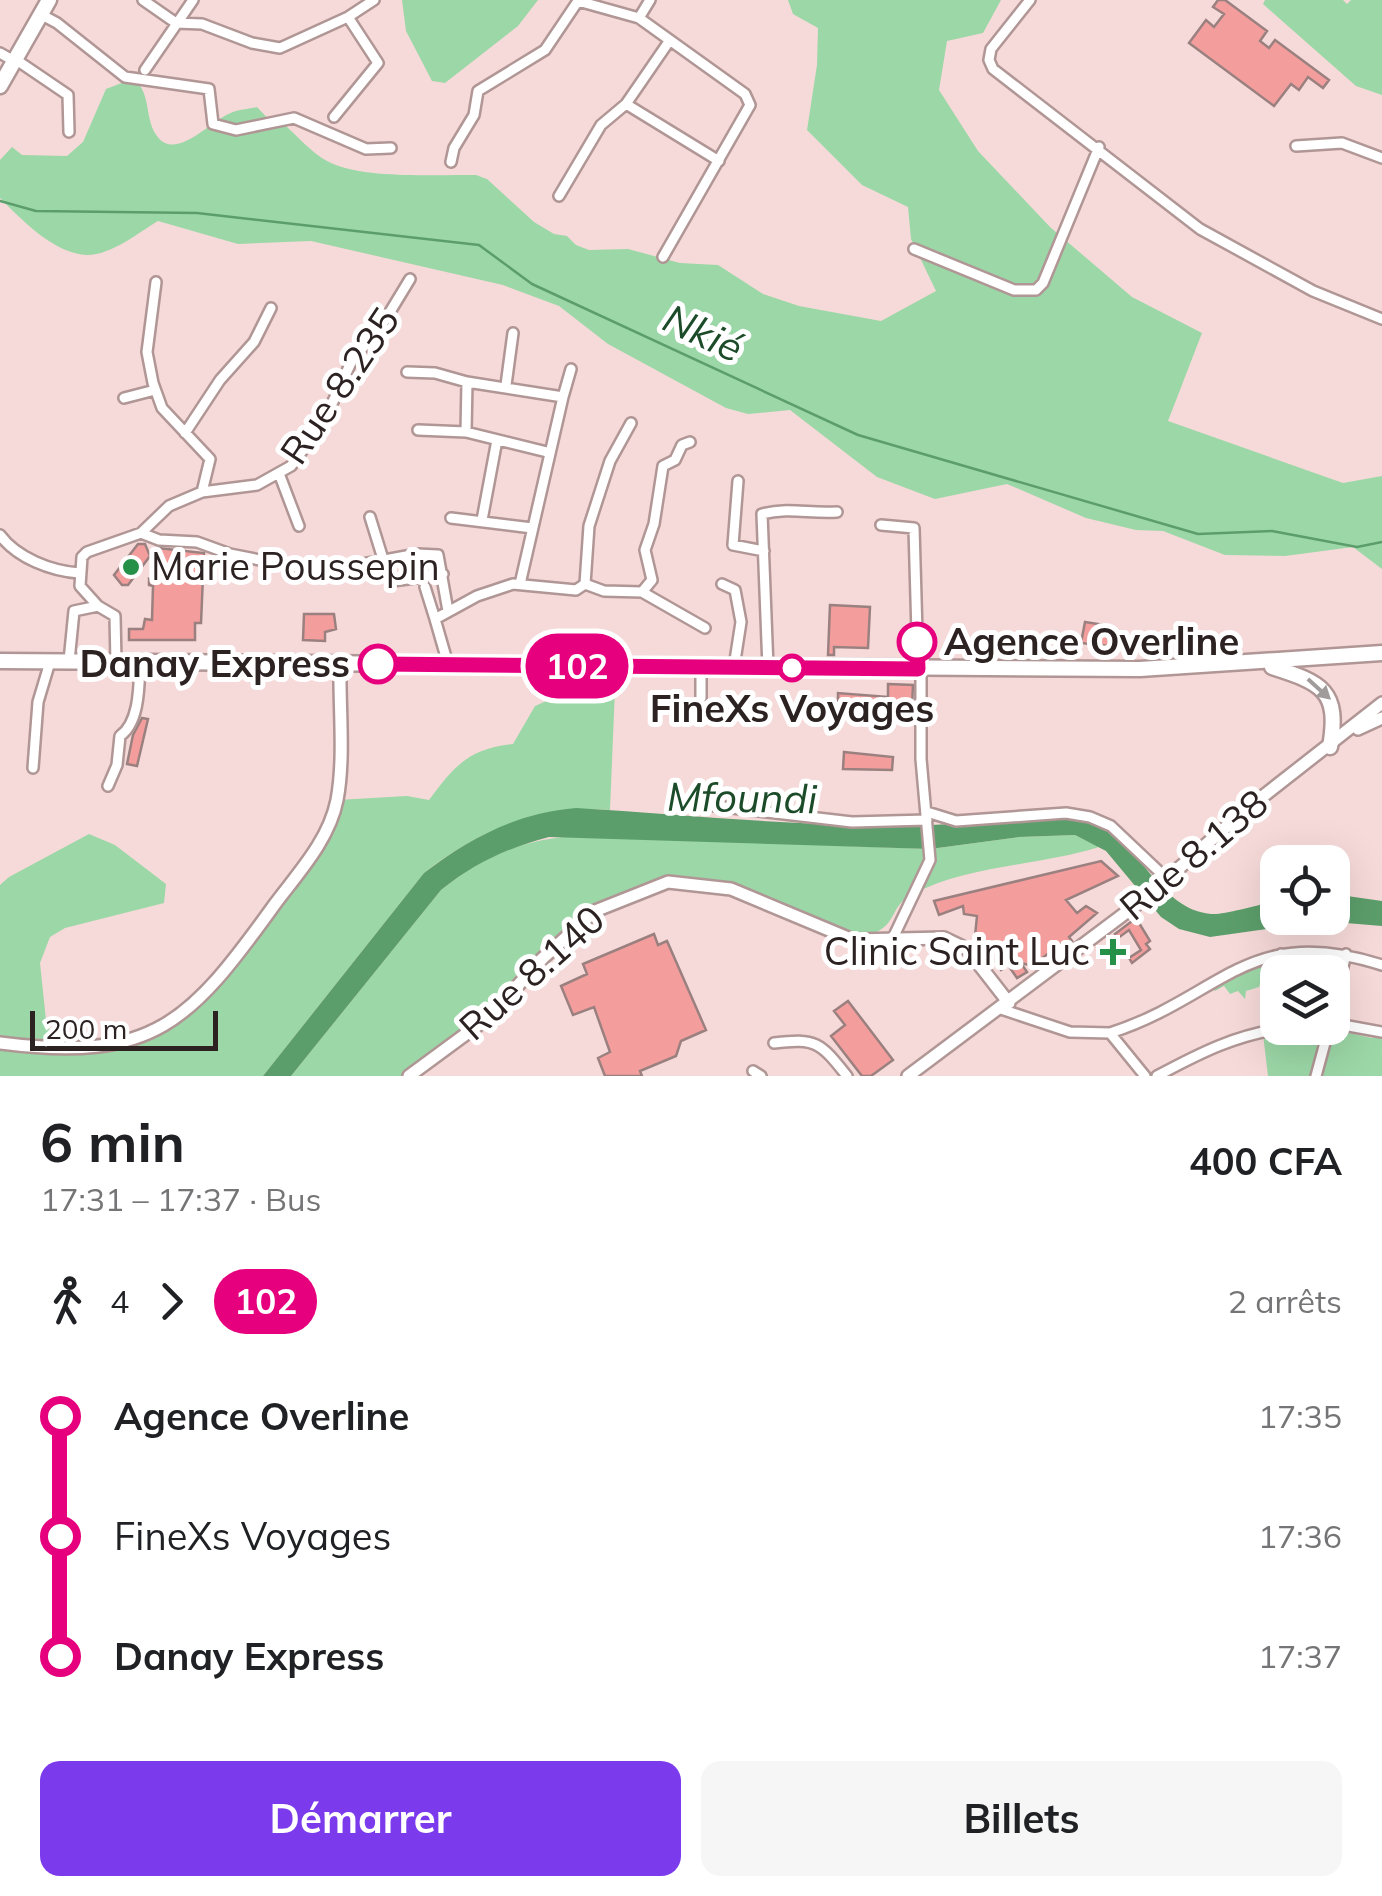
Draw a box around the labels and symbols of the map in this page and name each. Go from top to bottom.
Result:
water label: Nkié [656,292,751,372]
street label: Rue 8.235 [269,298,409,473]
place label: Marie Poussepin [151,542,440,590]
marker: Marie Poussepin [120,556,142,578]
place label: Agence Overline [944,617,1239,665]
marker: Agence Overline [898,623,936,661]
line badge: 102 [520,634,634,698]
place label: Danay Express [80,639,350,687]
marker: Danay Express [359,645,397,683]
marker: FineXs Voyages [779,655,805,681]
one-way arrow [1306,678,1330,701]
place label: FineXs Voyages [650,684,934,732]
water label: Mfoundi [667,771,818,823]
street label: Rue 8.138 [1109,778,1277,930]
street label: Rue 8.140 [449,895,614,1050]
place label: Clinic Saint Luc [824,927,1090,975]
marker: Clinic Saint Luc [1100,939,1126,965]
scale bar [30,1006,218,1050]

